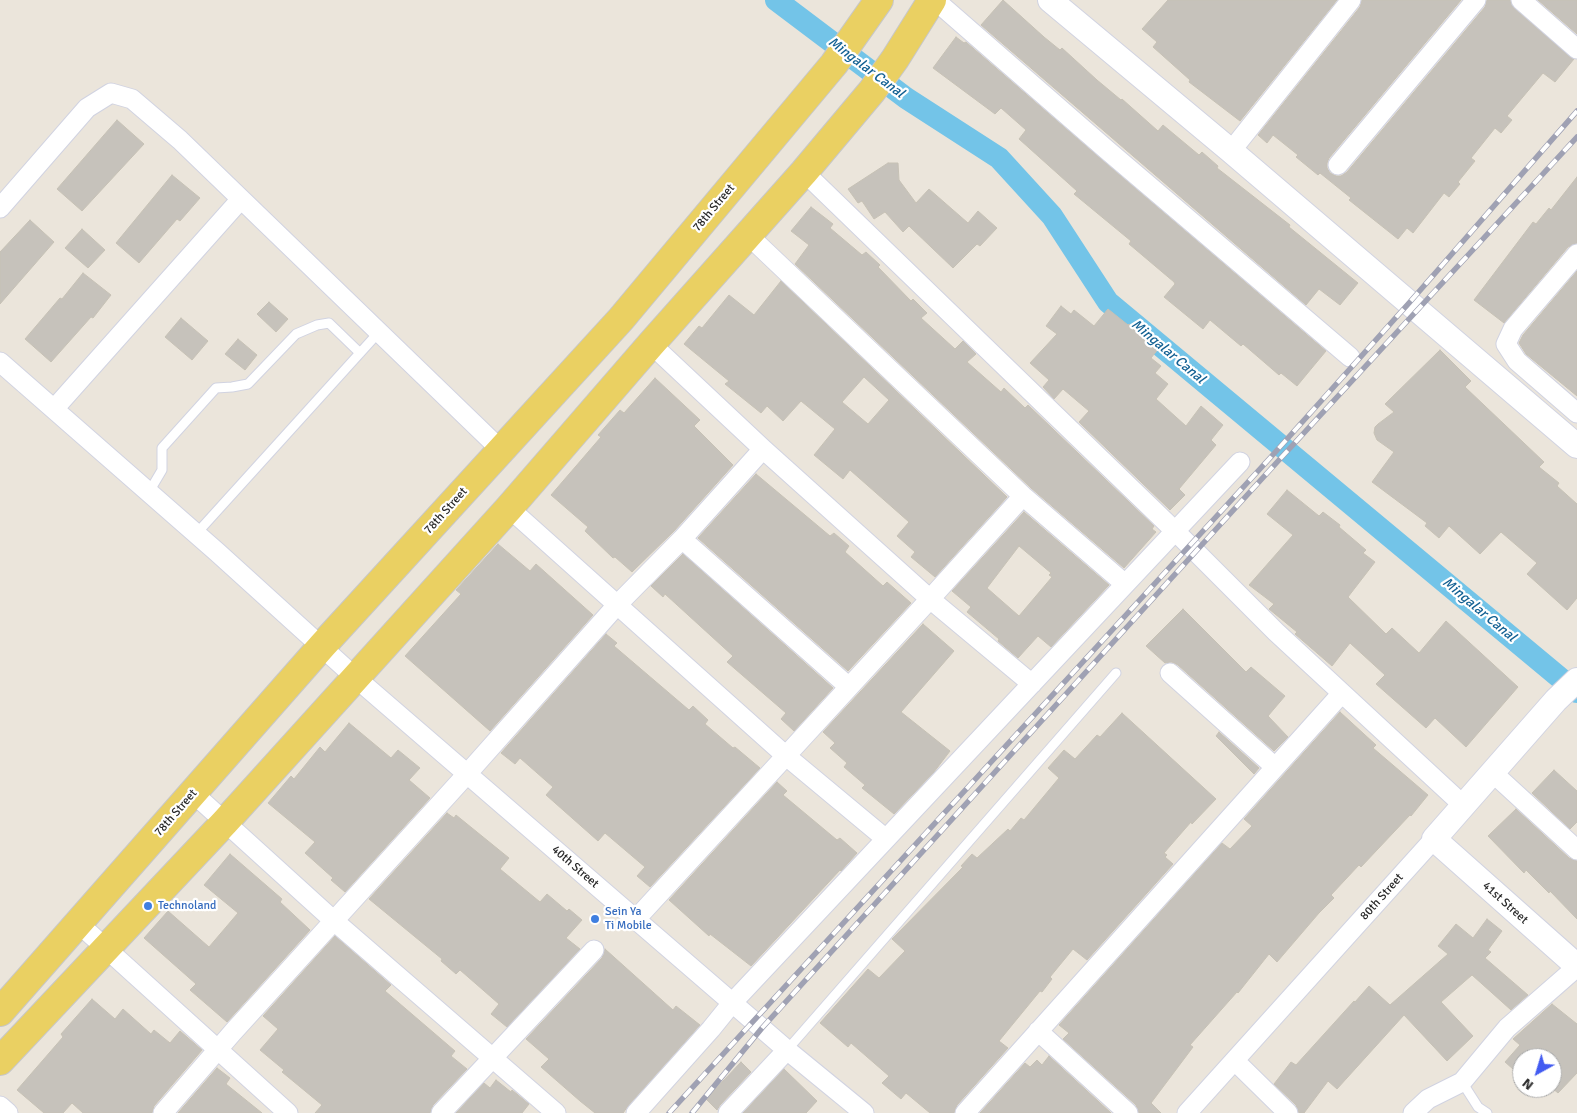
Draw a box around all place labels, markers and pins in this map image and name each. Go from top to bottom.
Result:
place label: Technoland [158,899,216,913]
marker: Technoland [142,900,154,912]
place label: Sein Ya Ti Mobile [605,905,652,933]
marker: Sein Ya Ti Mobile [589,913,601,925]

